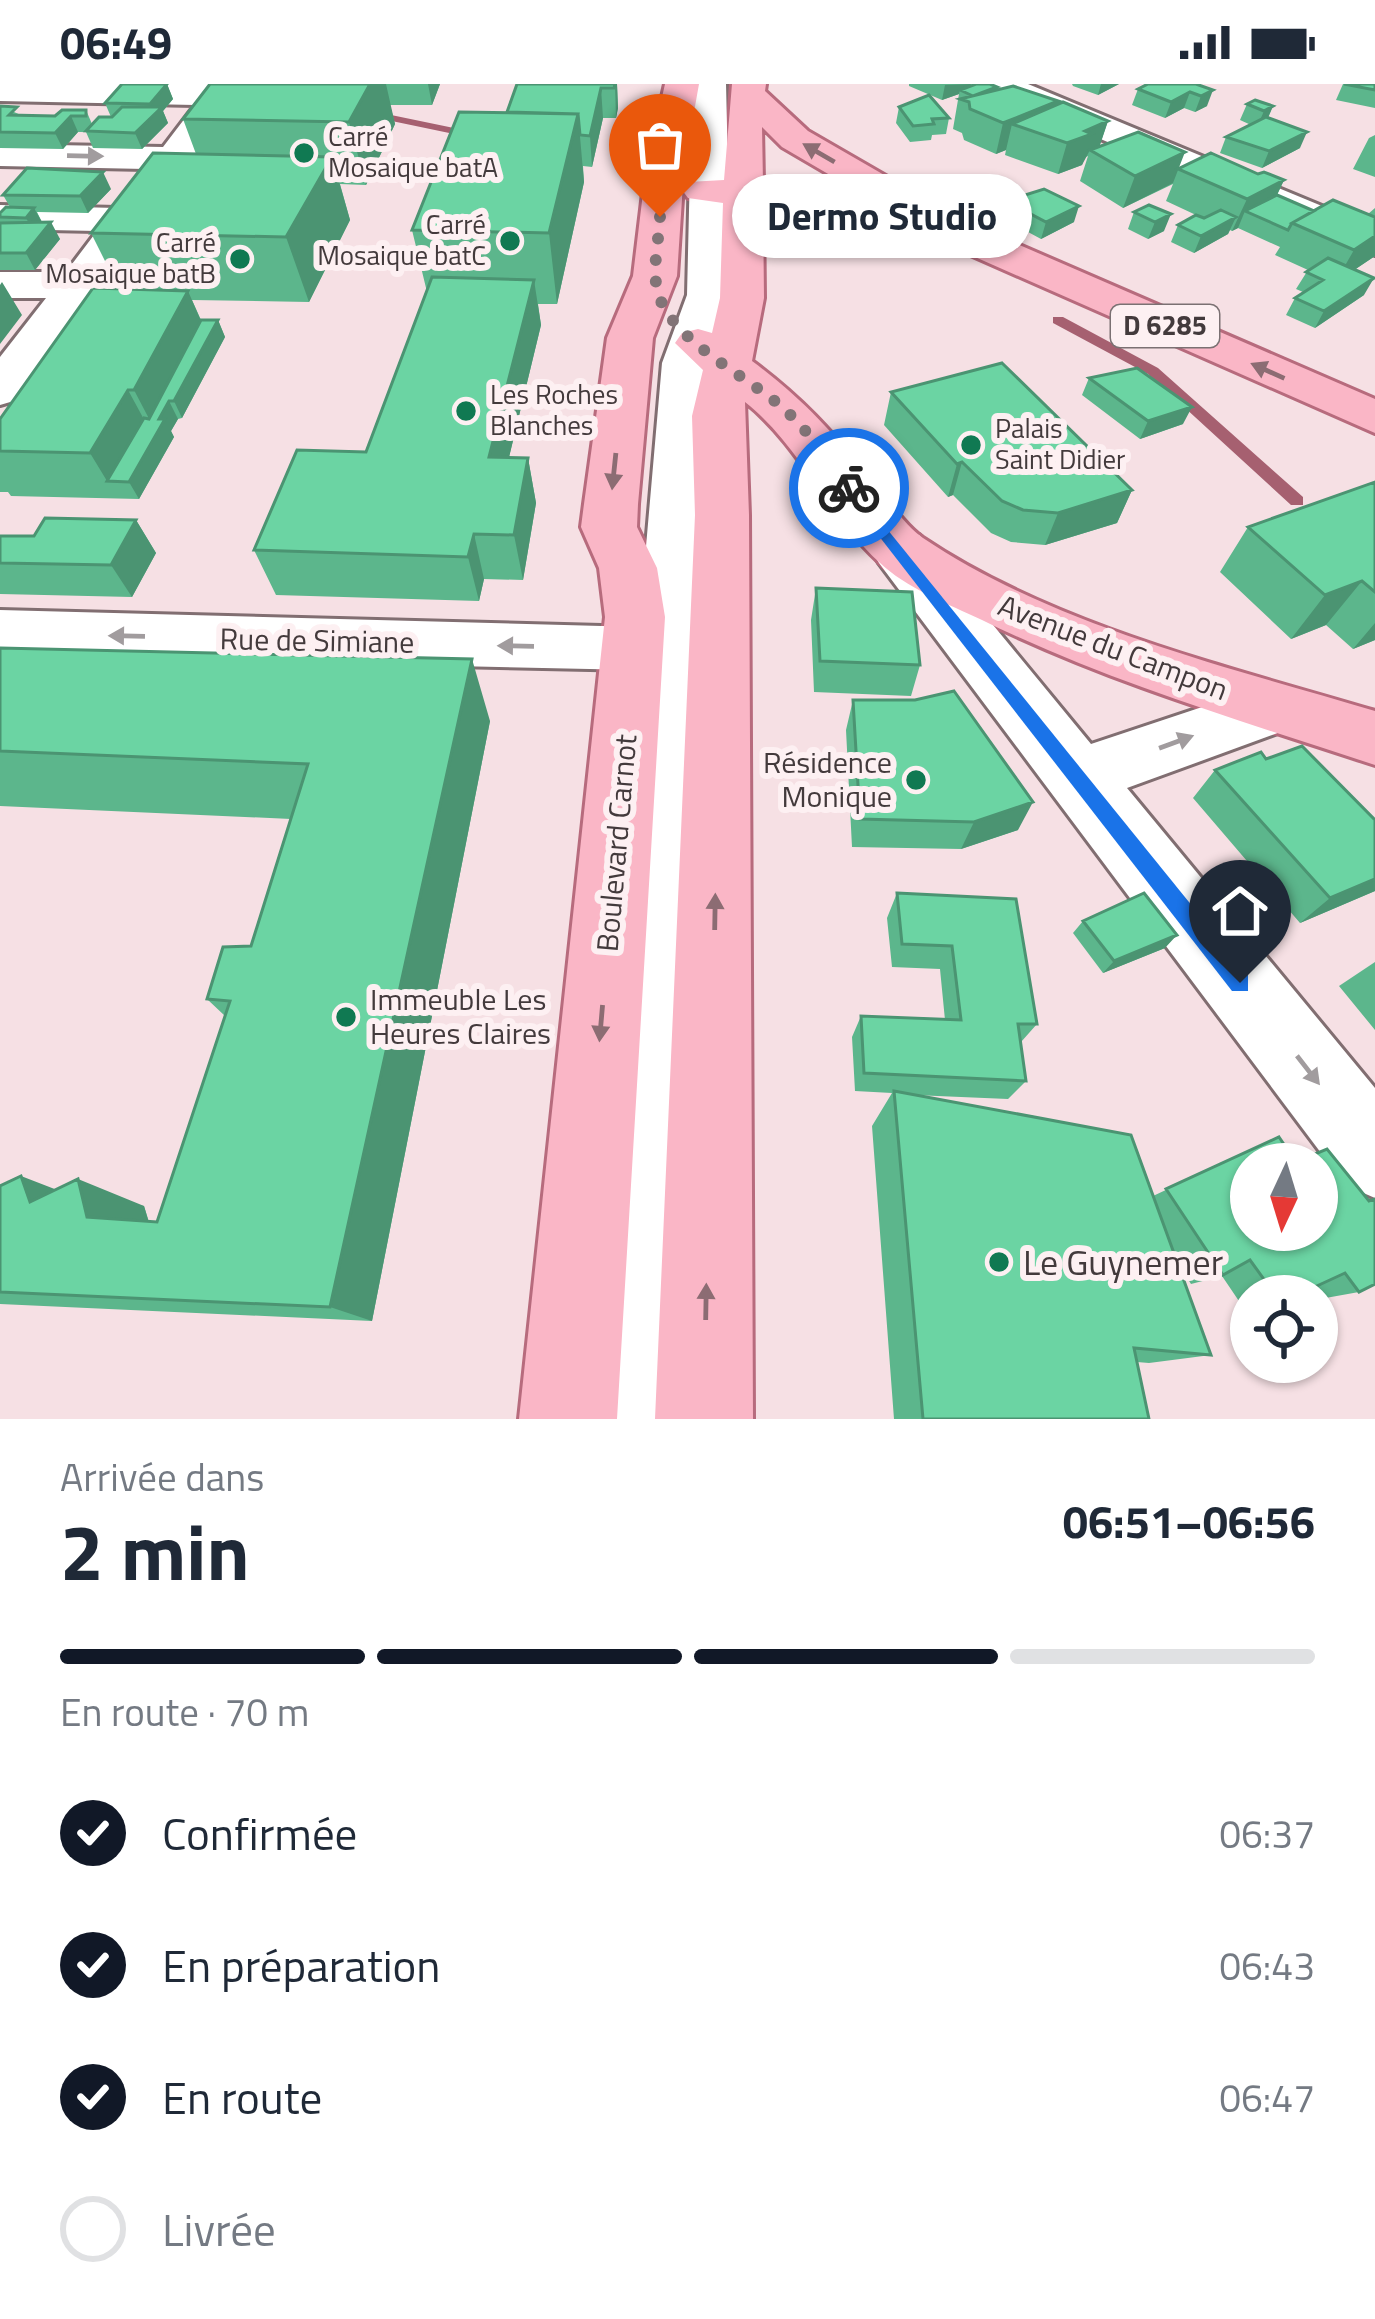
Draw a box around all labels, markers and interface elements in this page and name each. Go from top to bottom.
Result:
text: 06:49 [60,8,172,76]
pin [609,94,711,217]
icon: bag [627,112,693,178]
place label: Carré Mosaique batA [328,115,498,187]
marker: Carré Mosaique batA [291,140,317,166]
one-way arrow [802,143,836,164]
one-way arrow [67,147,105,166]
callout: Dermo Studio [732,175,1032,259]
text: Dermo Studio [767,186,997,245]
place label: Carré Mosaique batC [317,203,486,275]
place label: Carré Mosaique batB [45,221,216,293]
marker: Carré Mosaique batC [497,228,523,254]
marker: Carré Mosaique batB [227,246,253,272]
road number: D 6285 [1111,305,1219,347]
one-way arrow [1250,361,1285,381]
place label: Les Roches Blanches [490,373,618,445]
marker: Les Roches Blanches [453,398,479,424]
place label: Palais Saint Didier [995,407,1125,479]
courier [789,428,909,548]
marker: Palais Saint Didier [958,432,984,458]
one-way arrow [604,453,623,491]
icon: bike [816,455,882,521]
street label: Avenue du Campon [992,582,1235,712]
street label: Rue de Simiane [219,615,415,665]
one-way arrow [107,627,145,646]
one-way arrow [496,637,534,656]
street label: Boulevard Carnot [584,732,648,953]
one-way arrow [1158,732,1194,750]
place label: Résidence Monique [763,739,892,819]
marker: Résidence Monique [903,767,929,793]
pin [1189,860,1291,983]
icon: home [1207,878,1273,944]
one-way arrow [705,892,724,930]
place label: Immeuble Les Heures Claires [370,976,551,1056]
marker: Immeuble Les Heures Claires [333,1004,359,1030]
one-way arrow [592,1005,611,1042]
one-way arrow [1296,1055,1320,1086]
north arrow [1230,1143,1338,1251]
map controls [1230,1143,1338,1383]
place label: Le Guynemer [1023,1234,1223,1289]
marker: Le Guynemer [986,1249,1012,1275]
button: locate [1230,1275,1338,1383]
one-way arrow [697,1282,716,1320]
text: Arrivée dans [60,1447,264,1506]
text: 06:51–06:56 [1063,1487,1315,1555]
text: 2 min [60,1492,250,1610]
text: En route · 70 m [60,1682,309,1741]
text: Confirmée [162,1799,357,1867]
icon: check [60,1800,126,1866]
text: 06:37 [1219,1804,1315,1863]
text: En préparation [162,1931,440,1999]
icon: check [60,1932,126,1998]
text: 06:43 [1219,1936,1315,1995]
text: En route [162,2063,322,2131]
icon: check [60,2064,126,2130]
text: 06:47 [1219,2068,1315,2127]
text: Livrée [162,2195,276,2263]

